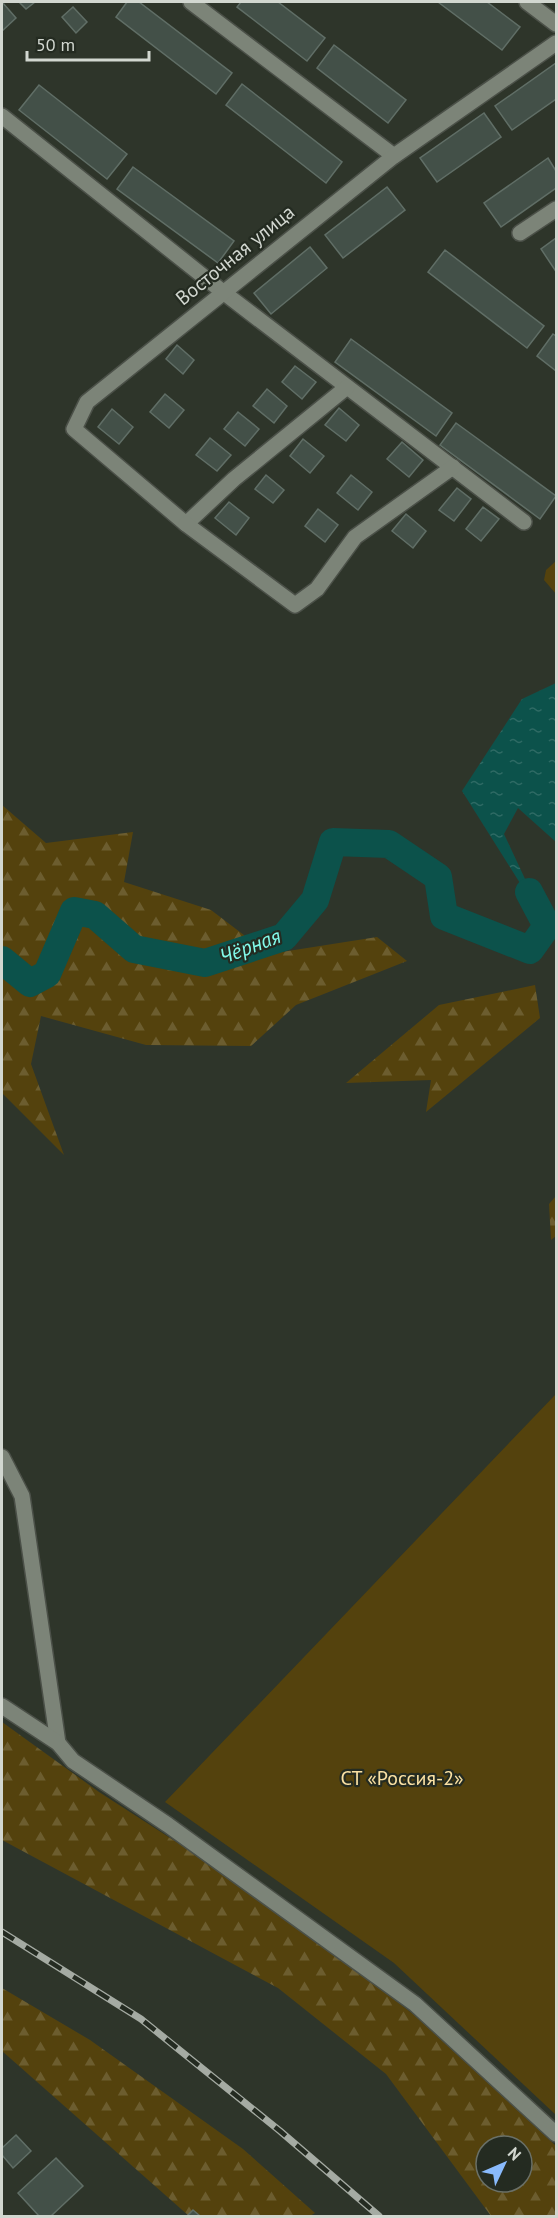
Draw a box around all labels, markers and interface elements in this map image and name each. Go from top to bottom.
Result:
scale bar [27,24,148,62]
text: 50 m [36,33,75,56]
street label: Восточная улица [170,199,300,311]
water label: Чёрная [216,922,285,970]
park label: СТ «Россия-2» [340,1765,464,1791]
north arrow [474,2134,534,2194]
text: N [504,2143,526,2164]

